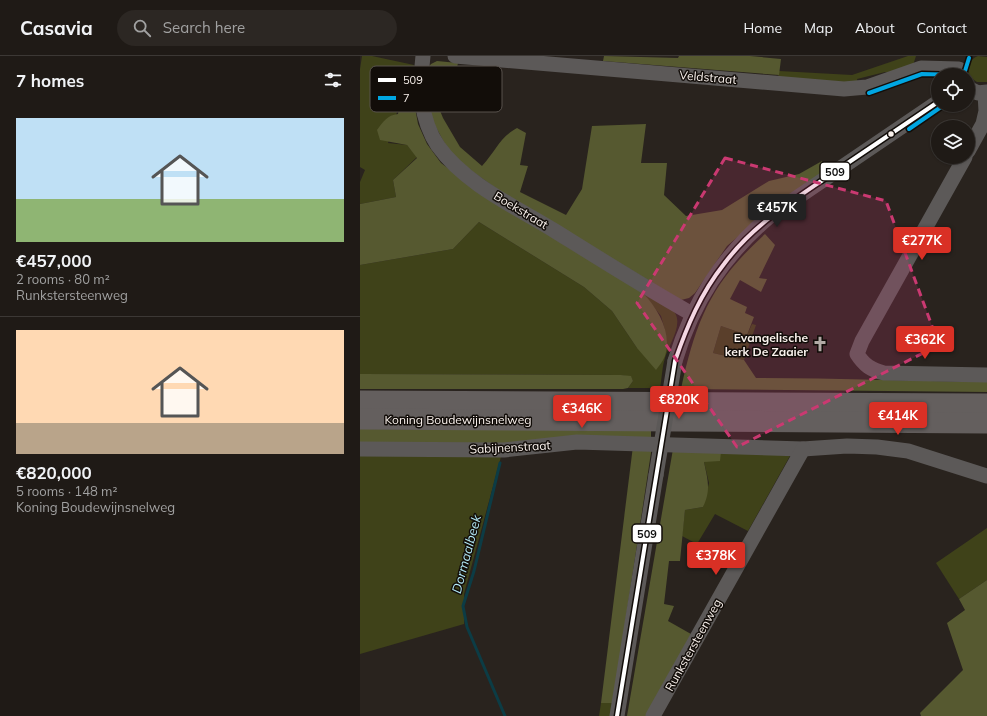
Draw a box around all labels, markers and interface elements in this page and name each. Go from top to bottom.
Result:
search box [117,10,397,46]
text: Casavia [20,16,93,40]
icon: search [131,17,153,39]
text: Search here [163,18,245,37]
text: Home [743,19,782,37]
text: Map [804,19,833,37]
text: About [855,19,895,37]
text: Contact [917,19,967,37]
legend [370,66,502,112]
street label: Veldstraat [679,67,737,87]
map controls [931,68,975,164]
button: locate [931,68,975,112]
icon: filters [322,69,344,91]
text: 7 homes [16,70,84,91]
text: 509 [403,73,423,87]
text: 7 [403,91,410,105]
button: layers [931,120,975,164]
unlabelled marker [886,129,896,139]
icon: home [144,144,216,216]
line badge: 509 [820,162,850,181]
text: 509 [825,165,845,179]
street label: Boekstraat [491,188,551,232]
pin: €457K [749,194,805,228]
text: €457K [757,199,797,215]
pin: €277K [894,227,950,261]
text: €277K [902,232,942,248]
text: €457,000 [16,250,92,271]
text: 2 rooms · 80 m² [16,271,110,287]
text: Runkstersteenweg [16,287,128,303]
pin: €362K [897,326,953,360]
place label: Evangelische kerk De Zaaier [725,330,808,359]
text: €362K [905,331,945,347]
church icon: Evangelische kerk De Zaaier [811,335,829,353]
icon: home [144,356,216,428]
pin: €820K [651,386,707,420]
text: €820K [659,391,699,407]
pin: €346K [554,395,610,429]
text: €346K [562,400,602,416]
pin: €414K [870,402,926,436]
text: €414K [878,407,918,423]
street label: Koning Boudewijnsnelweg [385,412,531,427]
street label: Sabijnenstraat [469,437,551,457]
text: €820,000 [16,462,92,483]
text: 5 rooms · 148 m² [16,483,117,499]
text: Koning Boudewijnsnelweg [16,499,175,515]
water label: Dormaalbeek [448,513,484,595]
line badge: 509 [632,524,662,543]
text: 509 [637,527,657,541]
pin: €378K [688,542,744,576]
text: €378K [696,547,736,563]
street label: Runkstersteenweg [661,596,725,694]

